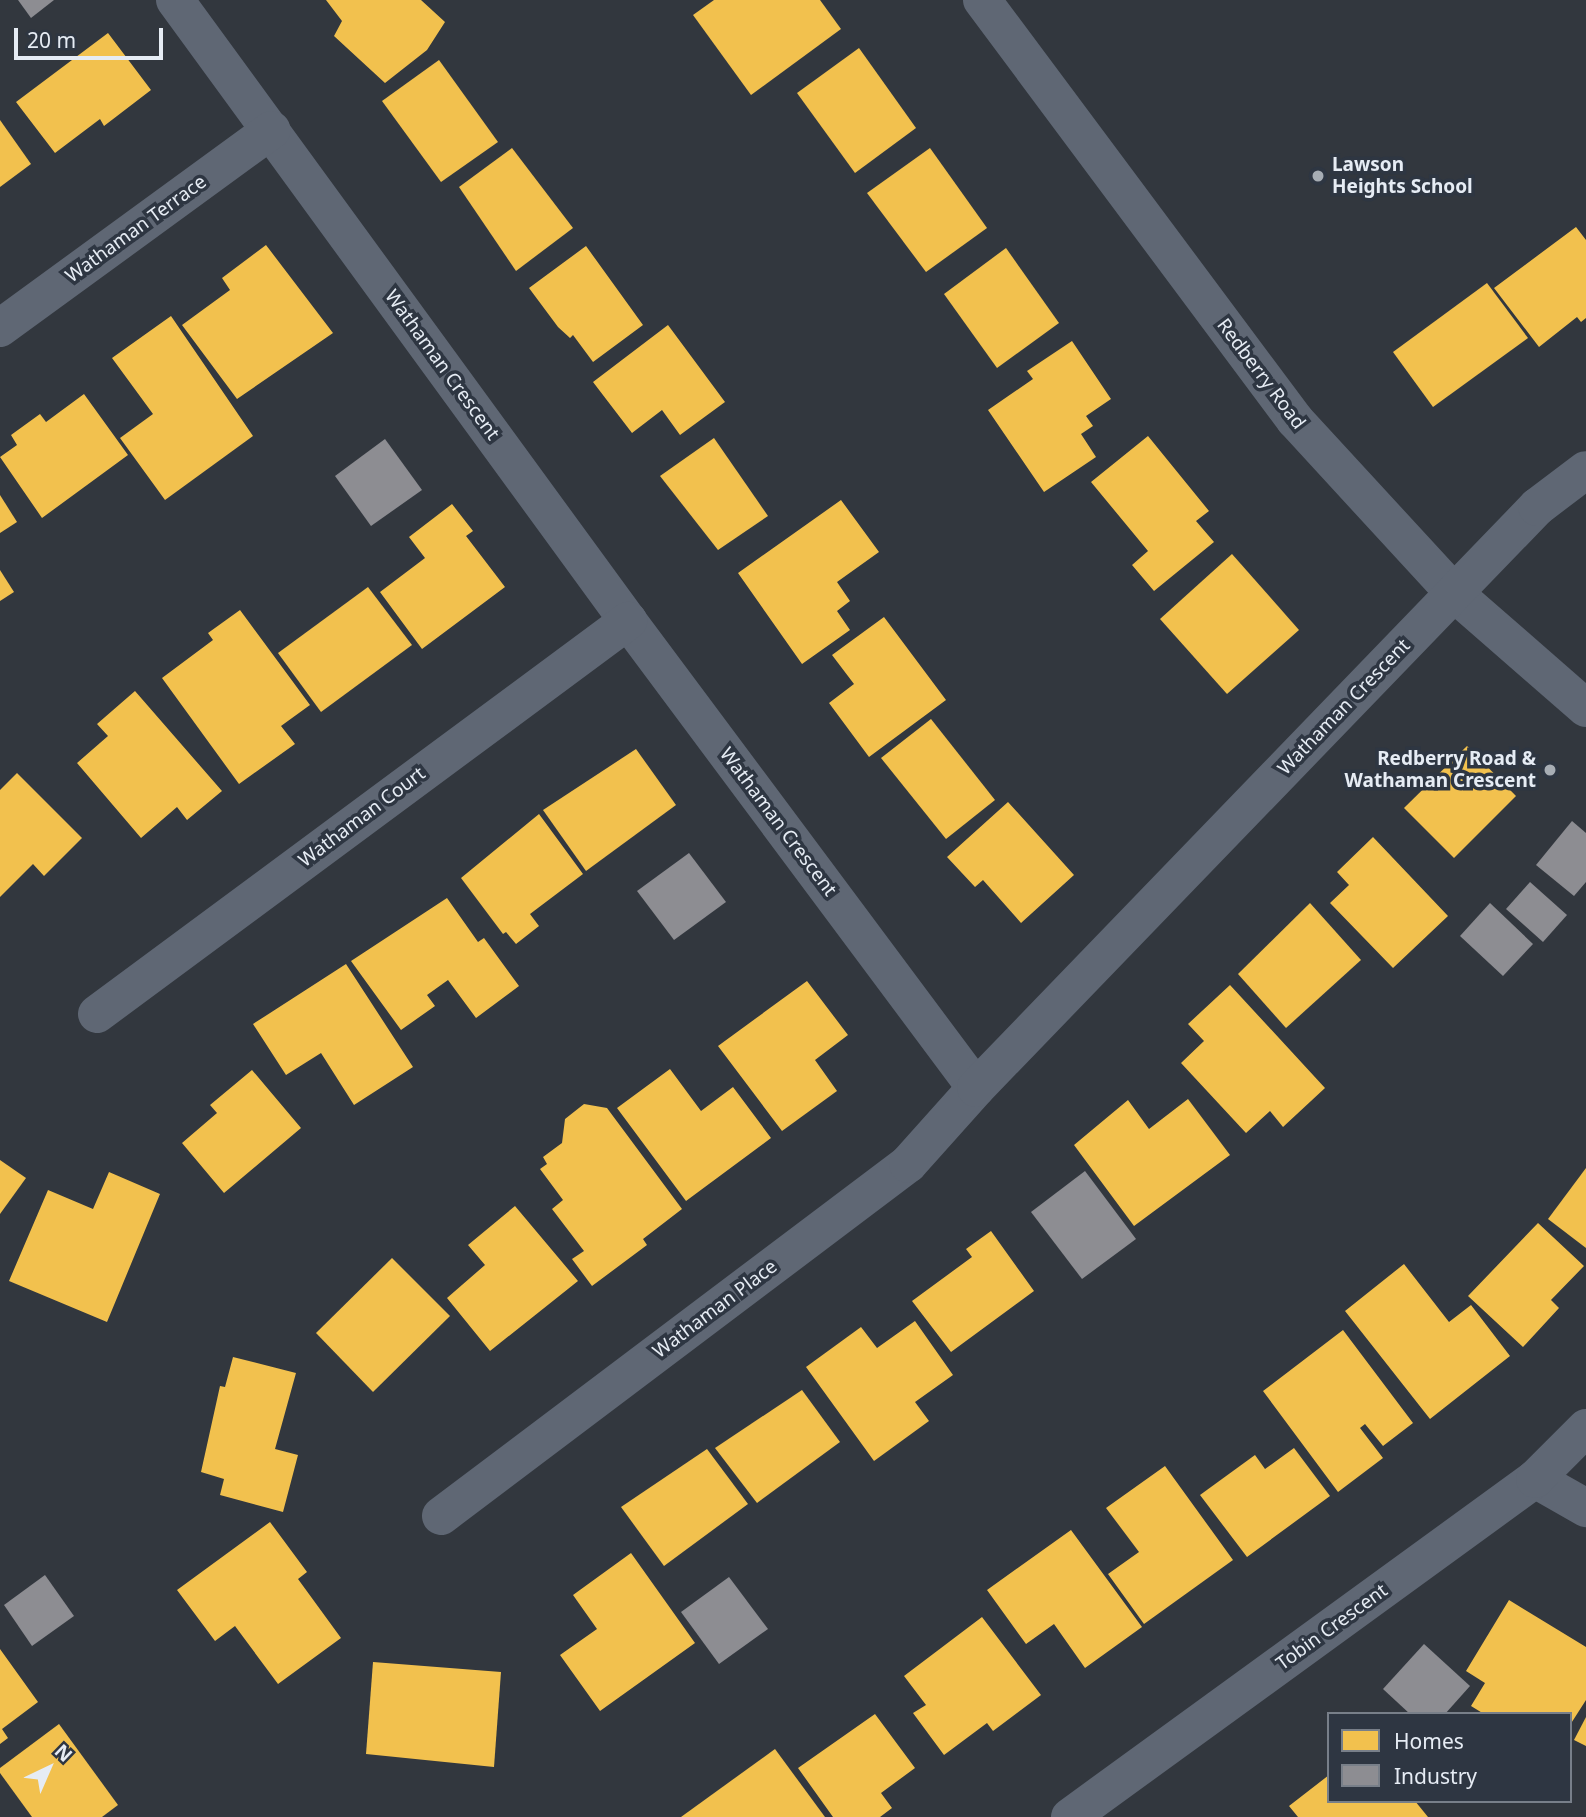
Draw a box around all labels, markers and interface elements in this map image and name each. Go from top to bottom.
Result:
scale bar [18,14,166,58]
text: 20 m [27,26,76,54]
place label: Lawson Heights School [1332,154,1473,198]
marker: Lawson Heights School [1310,168,1326,184]
street label: Wathaman Terrace [61,170,211,288]
street label: Wathaman Crescent [380,285,504,445]
street label: Redberry Road [1212,314,1310,434]
street label: Wathaman Crescent [1273,634,1415,780]
street label: Wathaman Crescent [715,743,841,901]
place label: Redberry Road & Wathaman Crescent [1345,748,1536,792]
street label: Wathaman Court [294,762,430,872]
marker: Redberry Road & Wathaman Crescent [1542,762,1558,778]
street label: Wathaman Place [649,1255,781,1363]
street label: Tobin Crescent [1272,1579,1392,1675]
legend [1327,1712,1572,1803]
text: Homes [1394,1727,1464,1755]
north arrow [14,1733,84,1803]
text: N [49,1738,78,1768]
text: Industry [1394,1762,1477,1790]

